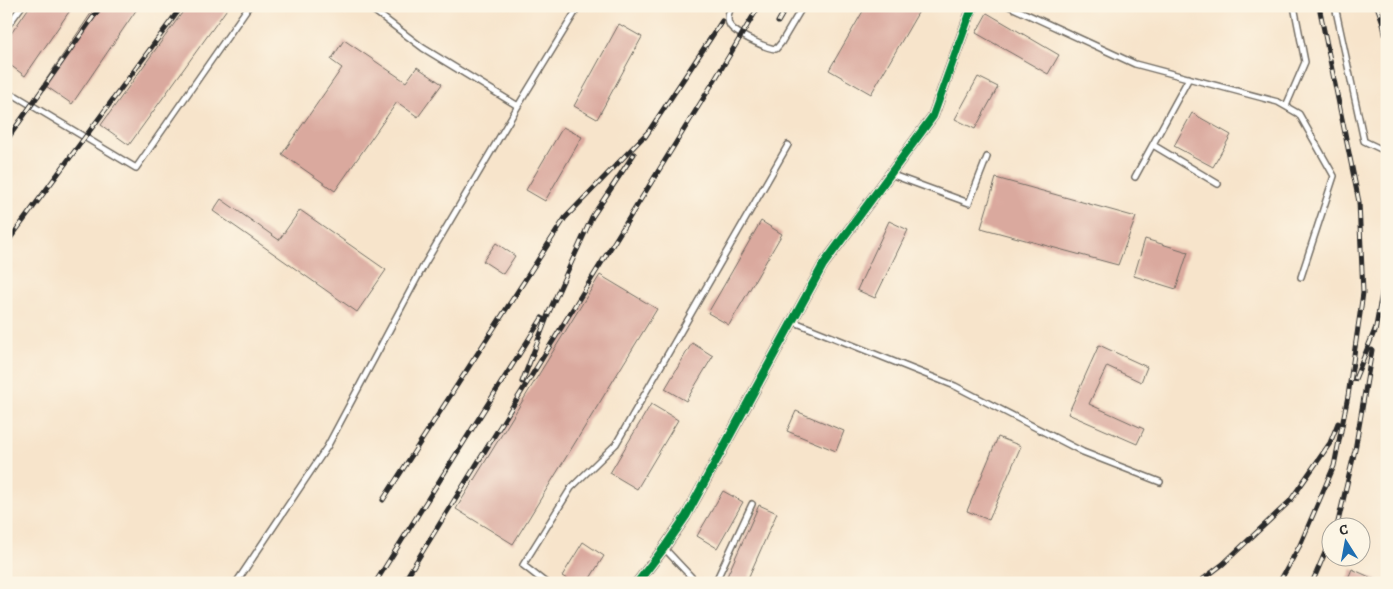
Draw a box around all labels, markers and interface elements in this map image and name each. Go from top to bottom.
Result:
north arrow [1320,516,1370,566]
text: С [1338,520,1350,540]

